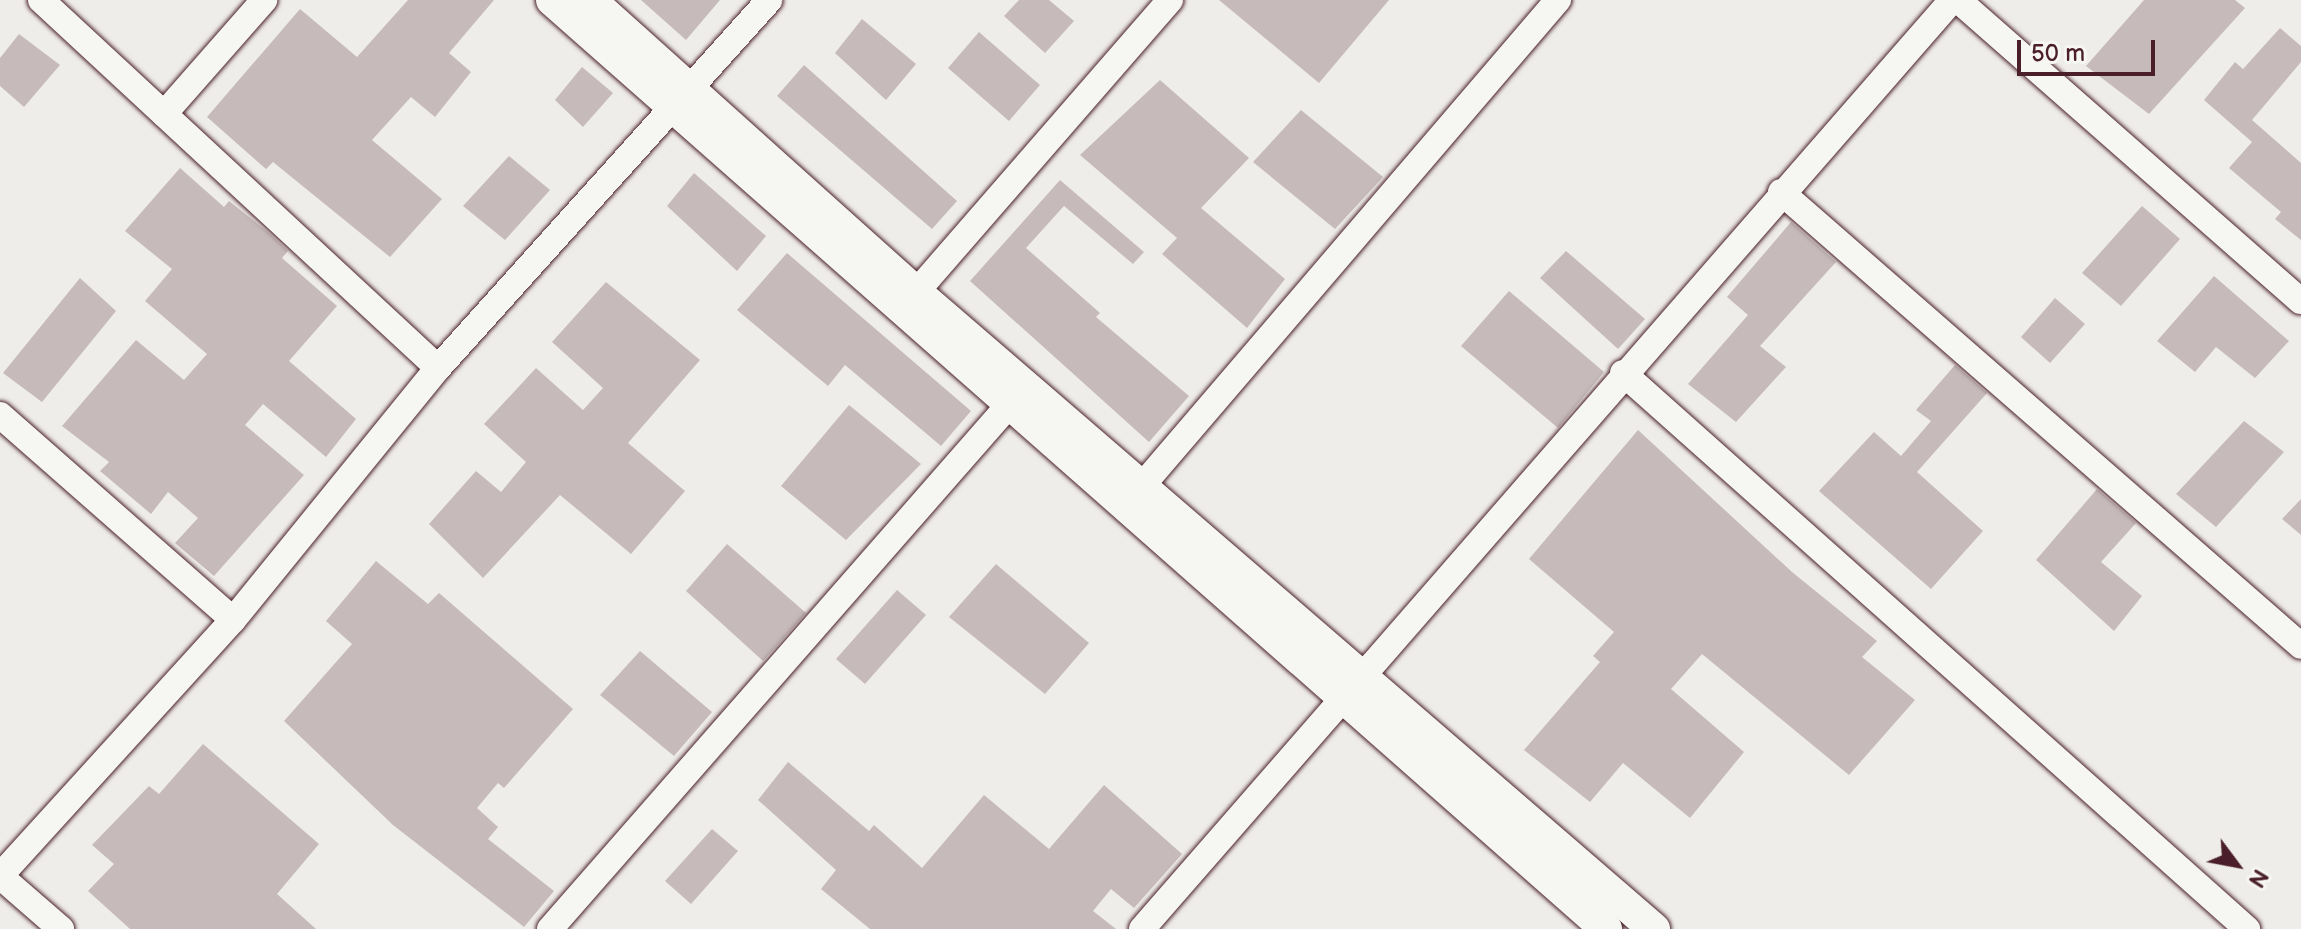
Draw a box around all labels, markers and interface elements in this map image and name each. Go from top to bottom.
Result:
scale bar [2021,24,2159,74]
text: 50 m [2031,39,2085,68]
north arrow [2197,825,2277,905]
text: N [2242,864,2274,892]

